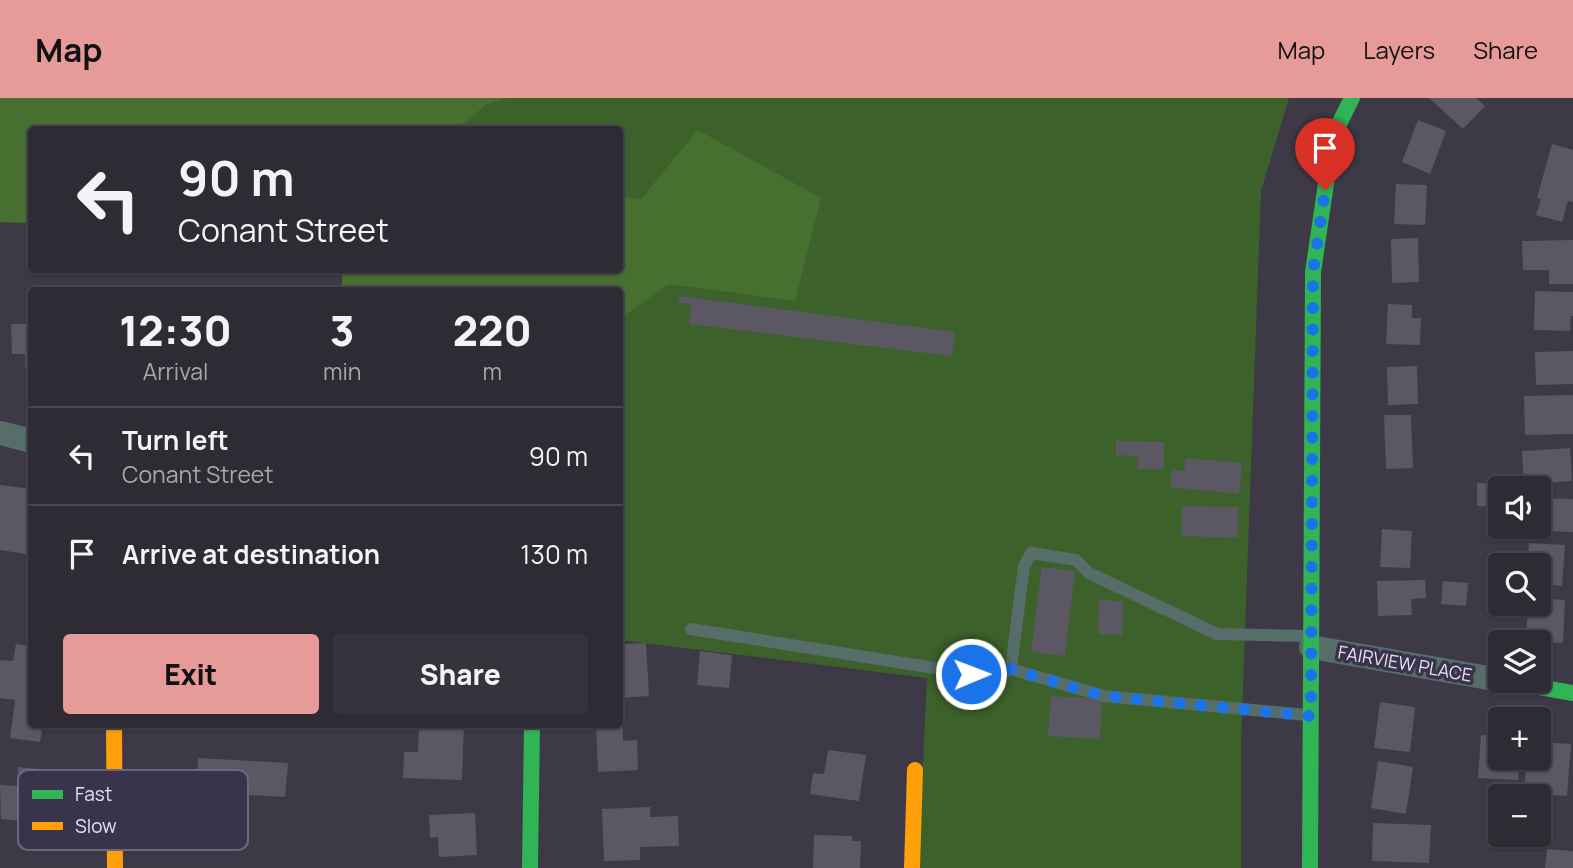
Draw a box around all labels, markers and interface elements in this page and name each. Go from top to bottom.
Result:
text: Map [35,27,103,72]
text: Map [1278,33,1325,66]
text: Layers [1363,33,1435,66]
text: Share [1473,33,1538,66]
pin [1295,118,1355,190]
icon: arrive [1306,129,1344,167]
text: 90 m [178,144,295,211]
icon: left [63,154,154,245]
text: Conant Street [178,208,389,252]
text: 12:30 [119,301,232,359]
text: 3 [330,301,355,359]
text: 220 [453,301,532,359]
text: Arrival [143,355,208,387]
text: min [323,355,362,387]
text: m [482,355,502,387]
text: Turn left [122,422,229,458]
icon: left [63,437,101,475]
text: 90 m [529,438,588,474]
text: Conant Street [122,458,274,490]
map controls [1488,476,1551,847]
button: sound [1488,476,1551,539]
icon: arrive [63,535,101,573]
text: Arrive at destination [122,536,380,572]
text: 130 m [520,536,588,572]
button: search [1488,553,1551,616]
button: layers [1488,630,1551,693]
button: Exit [63,634,319,714]
button: Share [333,634,588,714]
position arrow [934,637,1008,711]
street label: FAIRVIEW PLACE [1336,639,1474,687]
button: + [1488,707,1551,770]
legend [18,770,248,850]
text: Fast [75,781,112,807]
button: − [1488,784,1551,847]
text: Slow [75,813,117,839]

